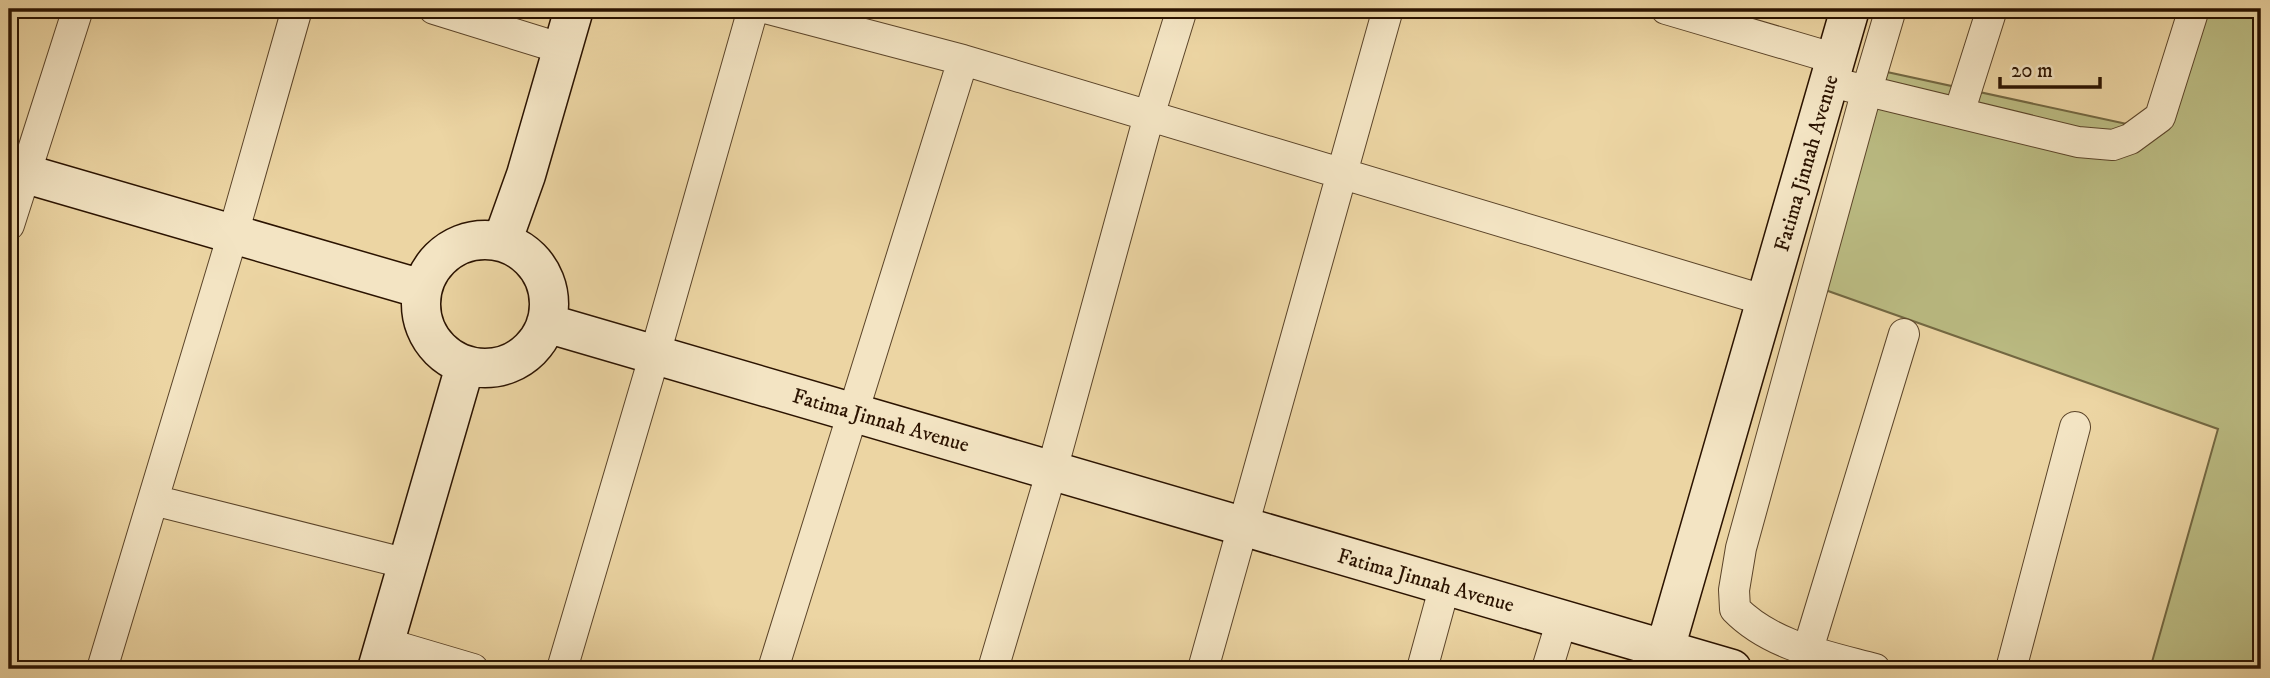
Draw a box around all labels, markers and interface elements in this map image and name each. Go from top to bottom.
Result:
scale bar [2000,46,2100,90]
text: 20 m [2011,58,2053,84]
street label: Fatima Jinnah Avenue [1769,72,1845,255]
street label: Fatima Jinnah Avenue [789,383,972,459]
street label: Fatima Jinnah Avenue [1334,543,1517,619]

